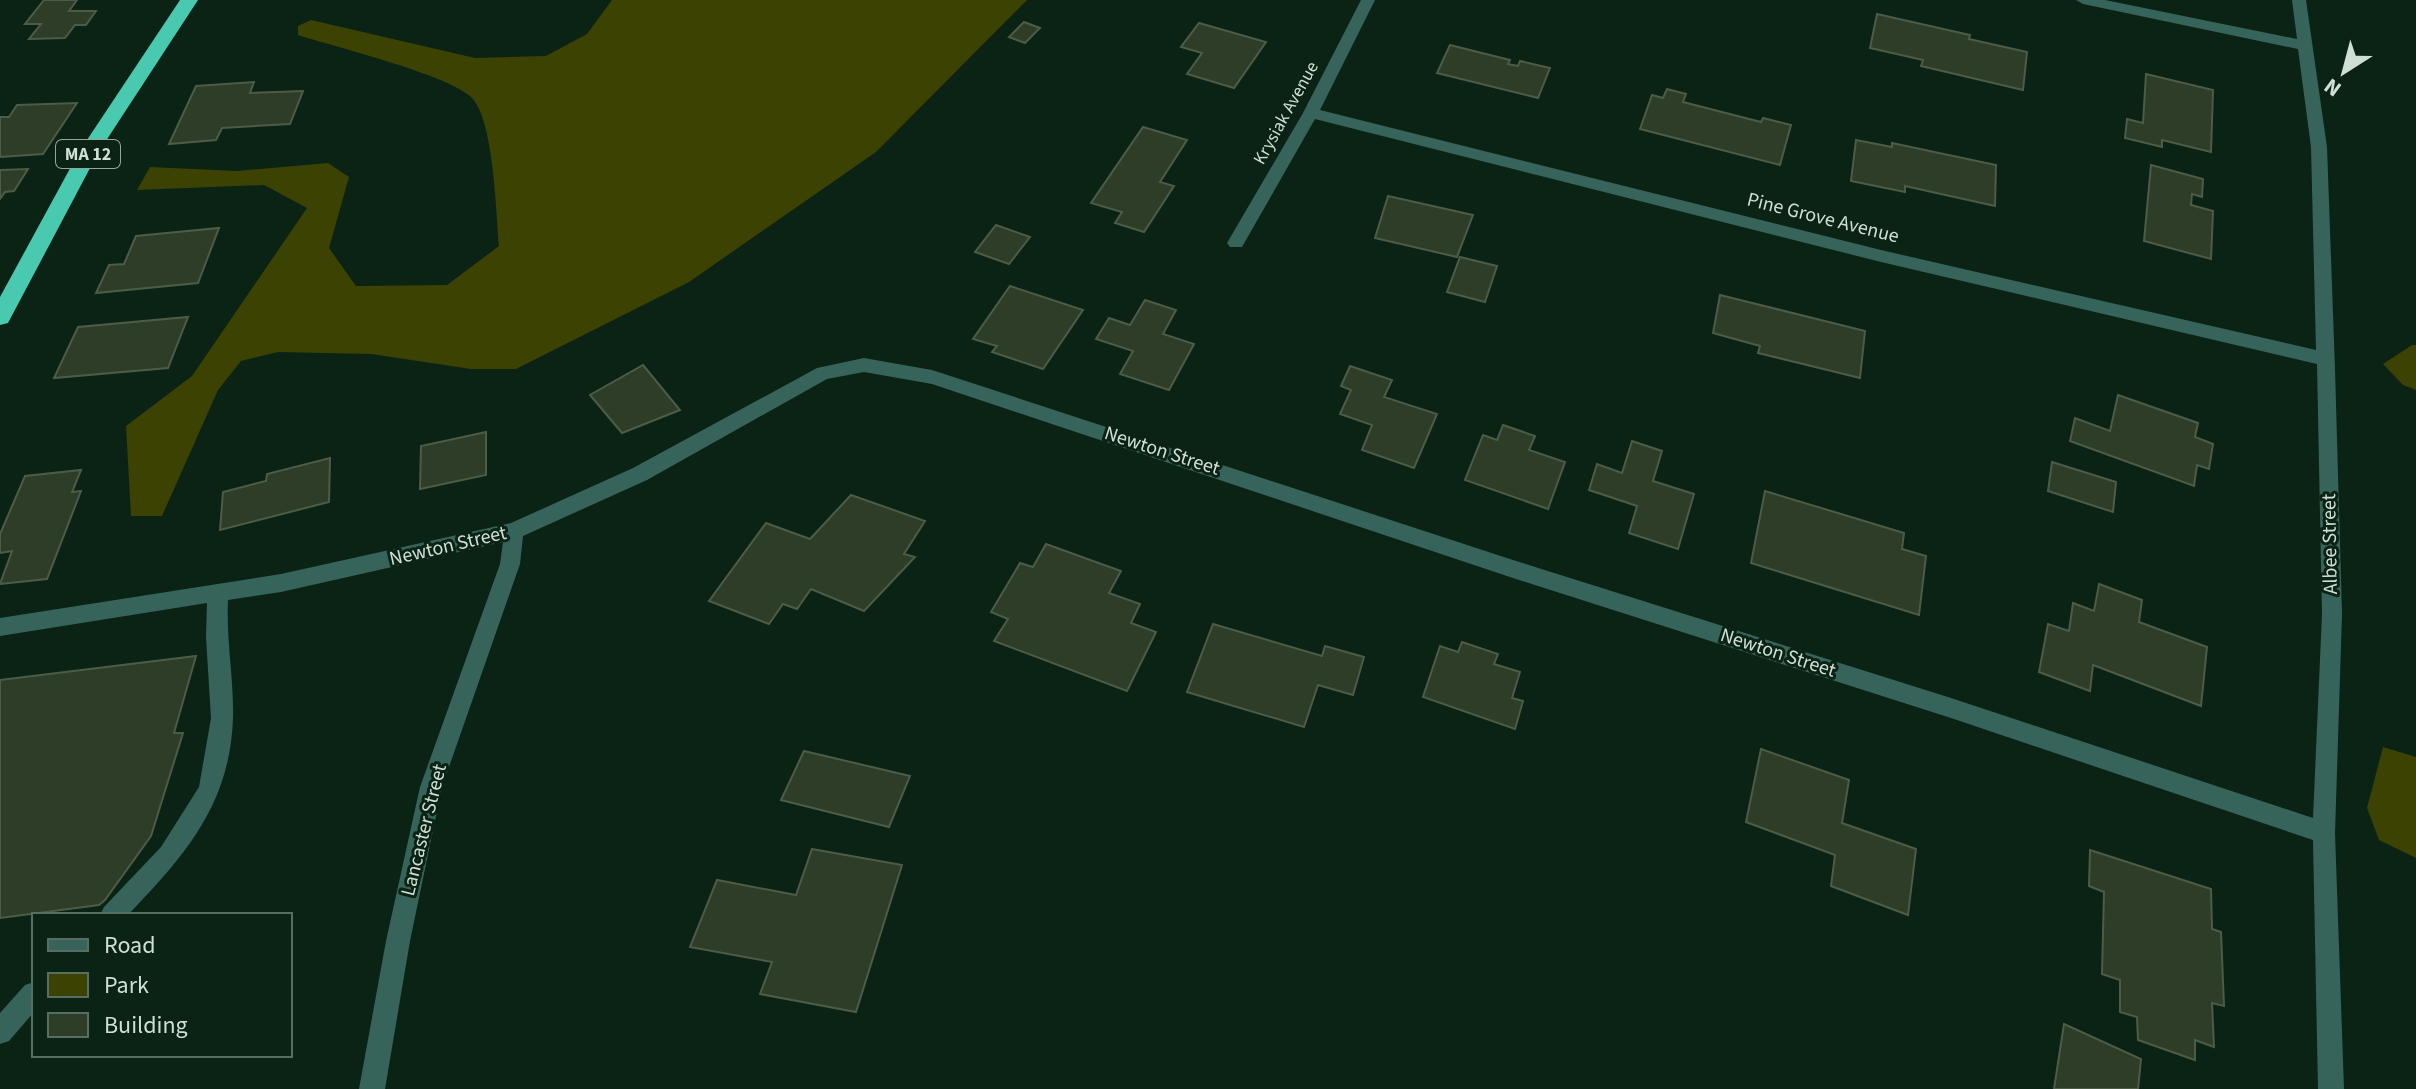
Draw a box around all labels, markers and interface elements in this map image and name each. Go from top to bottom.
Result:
north arrow [2304,32,2384,112]
street label: Krysiak Avenue [1247,57,1325,169]
text: N [2318,70,2348,105]
road number: MA 12 [56,140,120,168]
street label: Pine Grove Avenue [1744,186,1902,250]
street label: Newton Street [1101,419,1223,483]
street label: Albee Street [2315,493,2345,595]
street label: Newton Street [387,519,510,573]
street label: Newton Street [1717,621,1839,685]
street label: Lancaster Street [394,761,454,899]
legend [32,913,292,1057]
text: Road [104,928,156,963]
text: Park [104,968,149,1003]
text: Building [104,1008,188,1043]

